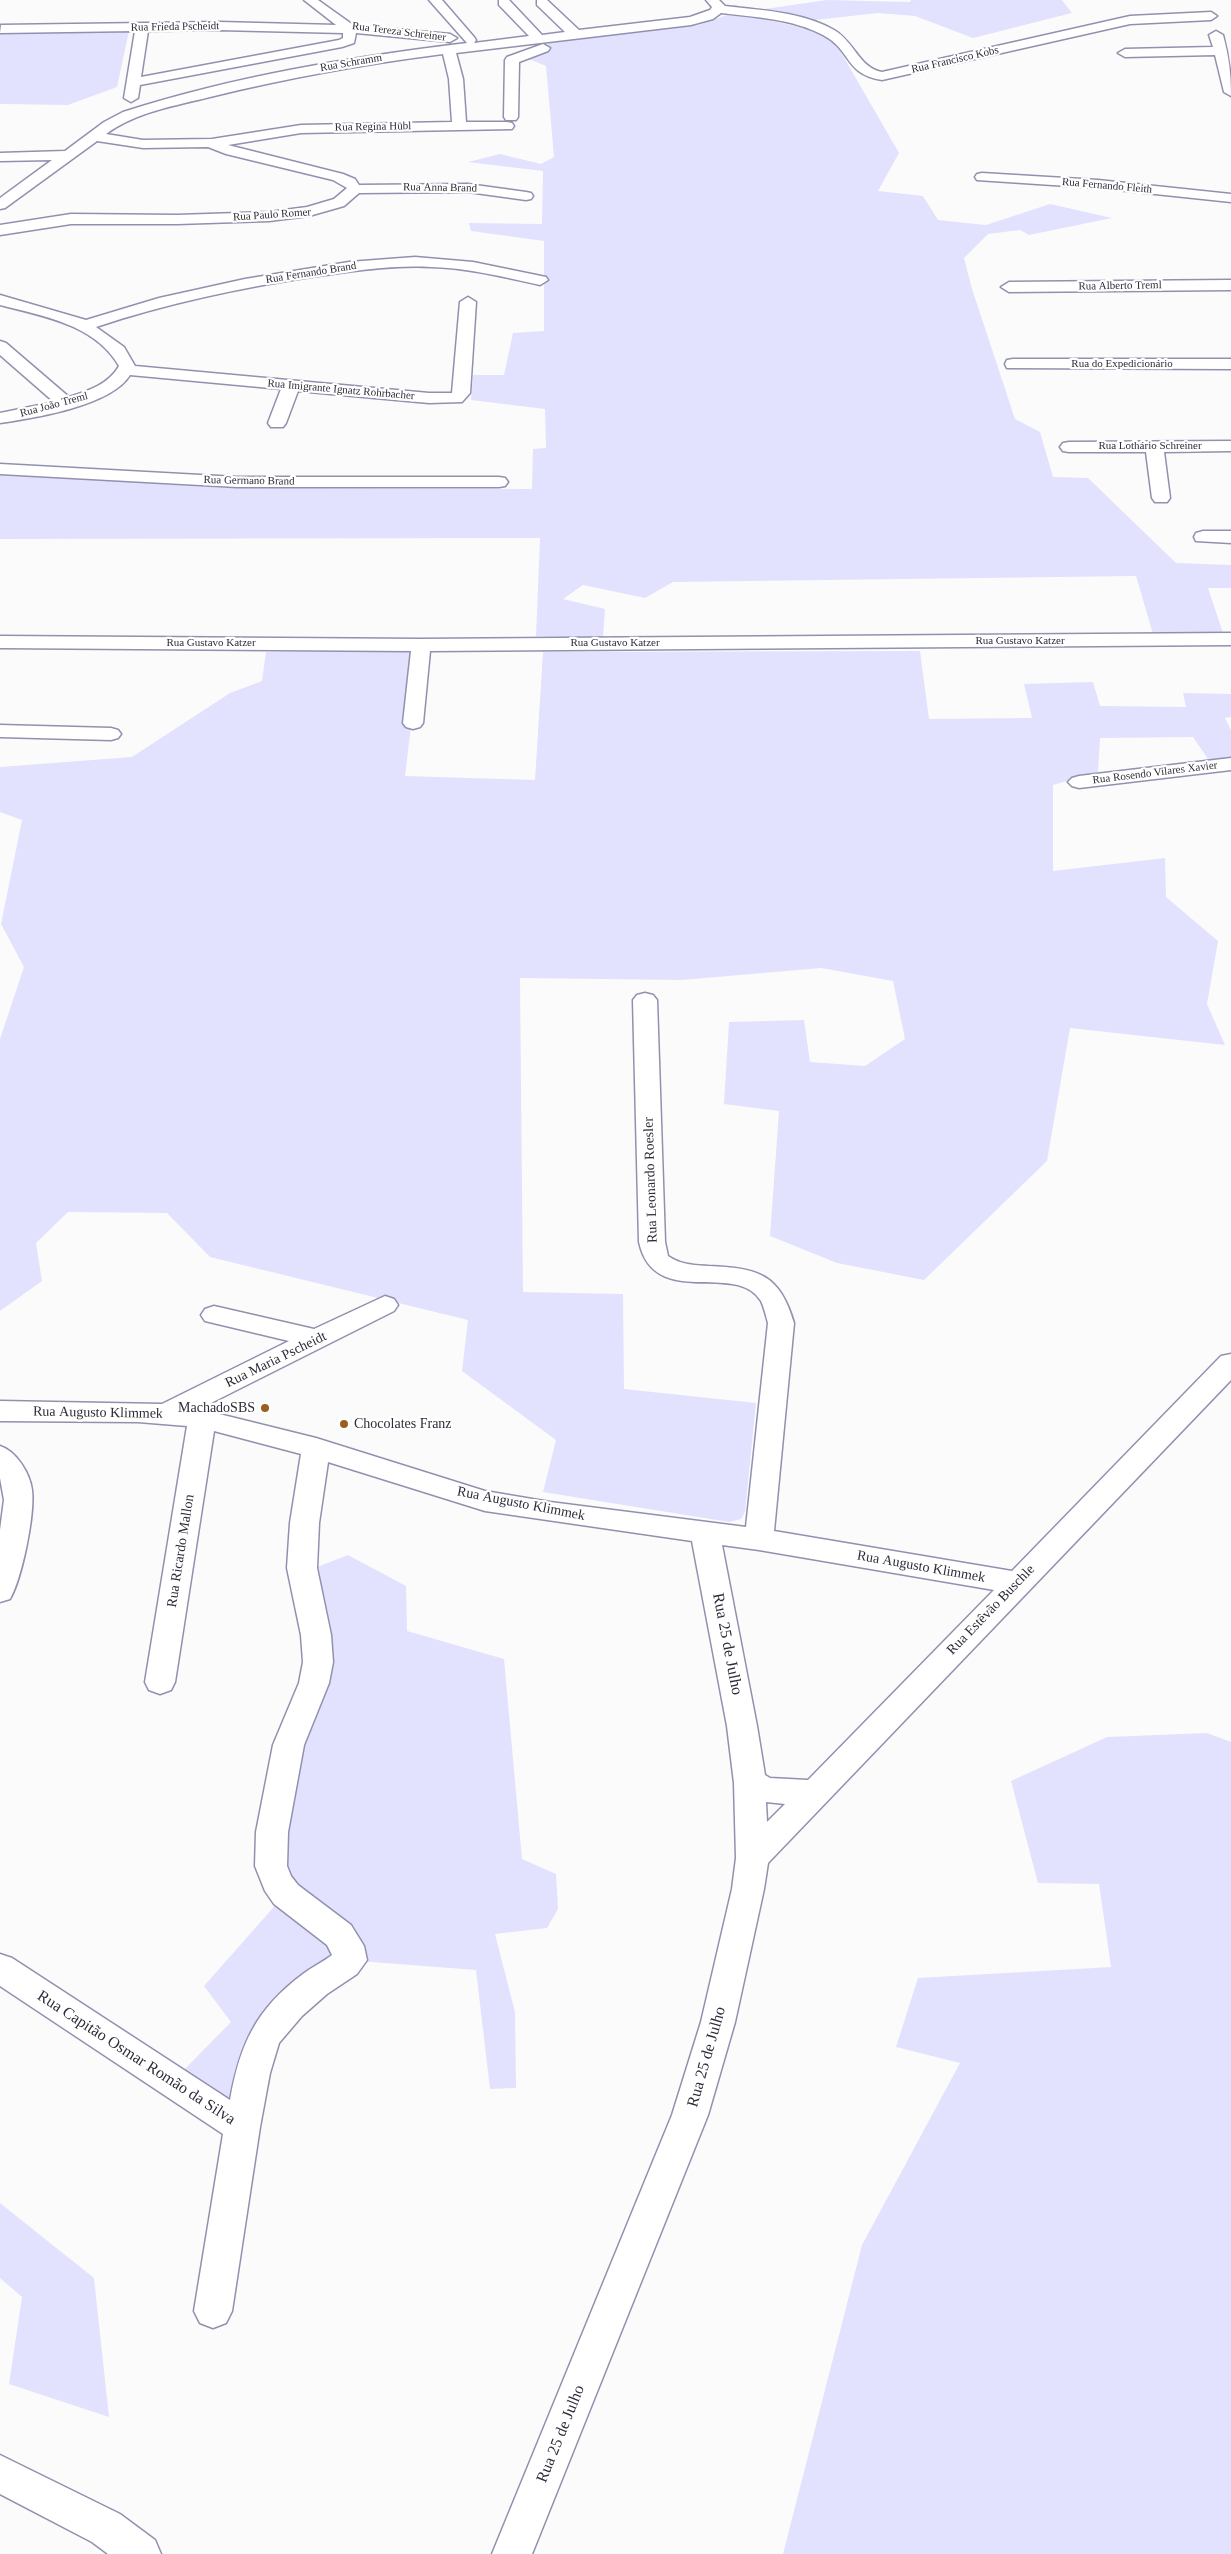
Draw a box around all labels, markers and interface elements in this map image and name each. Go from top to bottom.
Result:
street label: Rua Frieda Pscheidt [131,20,219,34]
street label: Rua Tereza Schreiner [351,20,447,44]
street label: Rua Francisco Kobs [910,44,1000,76]
street label: Rua Schramm [319,51,383,75]
street label: Rua Regina Hübl [335,120,411,134]
street label: Rua Fernando Fleith [1061,175,1153,197]
street label: Rua Anna Brand [403,181,477,195]
street label: Rua Paulo Romer [233,206,311,224]
street label: Rua Fernando Brand [265,259,357,287]
street label: Rua Alberto Treml [1078,279,1162,293]
street label: Rua do Expedicionário [1071,357,1173,371]
street label: Rua Imigrante Ignatz Rohrbacher [267,377,415,403]
street label: Rua João Treml [19,390,89,420]
street label: Rua Lothário Schreiner [1098,439,1202,453]
street label: Rua Germano Brand [203,474,295,488]
street label: Rua Gustavo Katzer [975,634,1065,648]
street label: Rua Gustavo Katzer [166,636,256,650]
street label: Rua Gustavo Katzer [570,636,660,650]
street label: Rua Rosendo Vilares Xavier [1092,759,1218,787]
street label: Rua Leonardo Roesler [640,1117,662,1243]
street label: Rua Maria Pscheidt [223,1328,329,1392]
place label: MachadoSBS [178,1400,255,1416]
marker: MachadoSBS [259,1402,271,1414]
street label: Rua Augusto Klimmek [33,1403,163,1423]
place label: Chocolates Franz [354,1416,452,1432]
marker: Chocolates Franz [338,1418,350,1430]
street label: Rua Augusto Klimmek [456,1483,586,1525]
street label: Rua Ricardo Mallon [164,1493,198,1609]
street label: Rua Augusto Klimmek [856,1547,986,1587]
street label: Rua Estêvão Buschle [944,1561,1038,1659]
street label: Rua 25 de Julho [708,1591,746,1697]
street label: Rua Capitão Osmar Romão da Silva [33,1987,239,2129]
street label: Rua 25 de Julho [684,2005,730,2109]
street label: Rua 25 de Julho [533,2382,589,2486]

